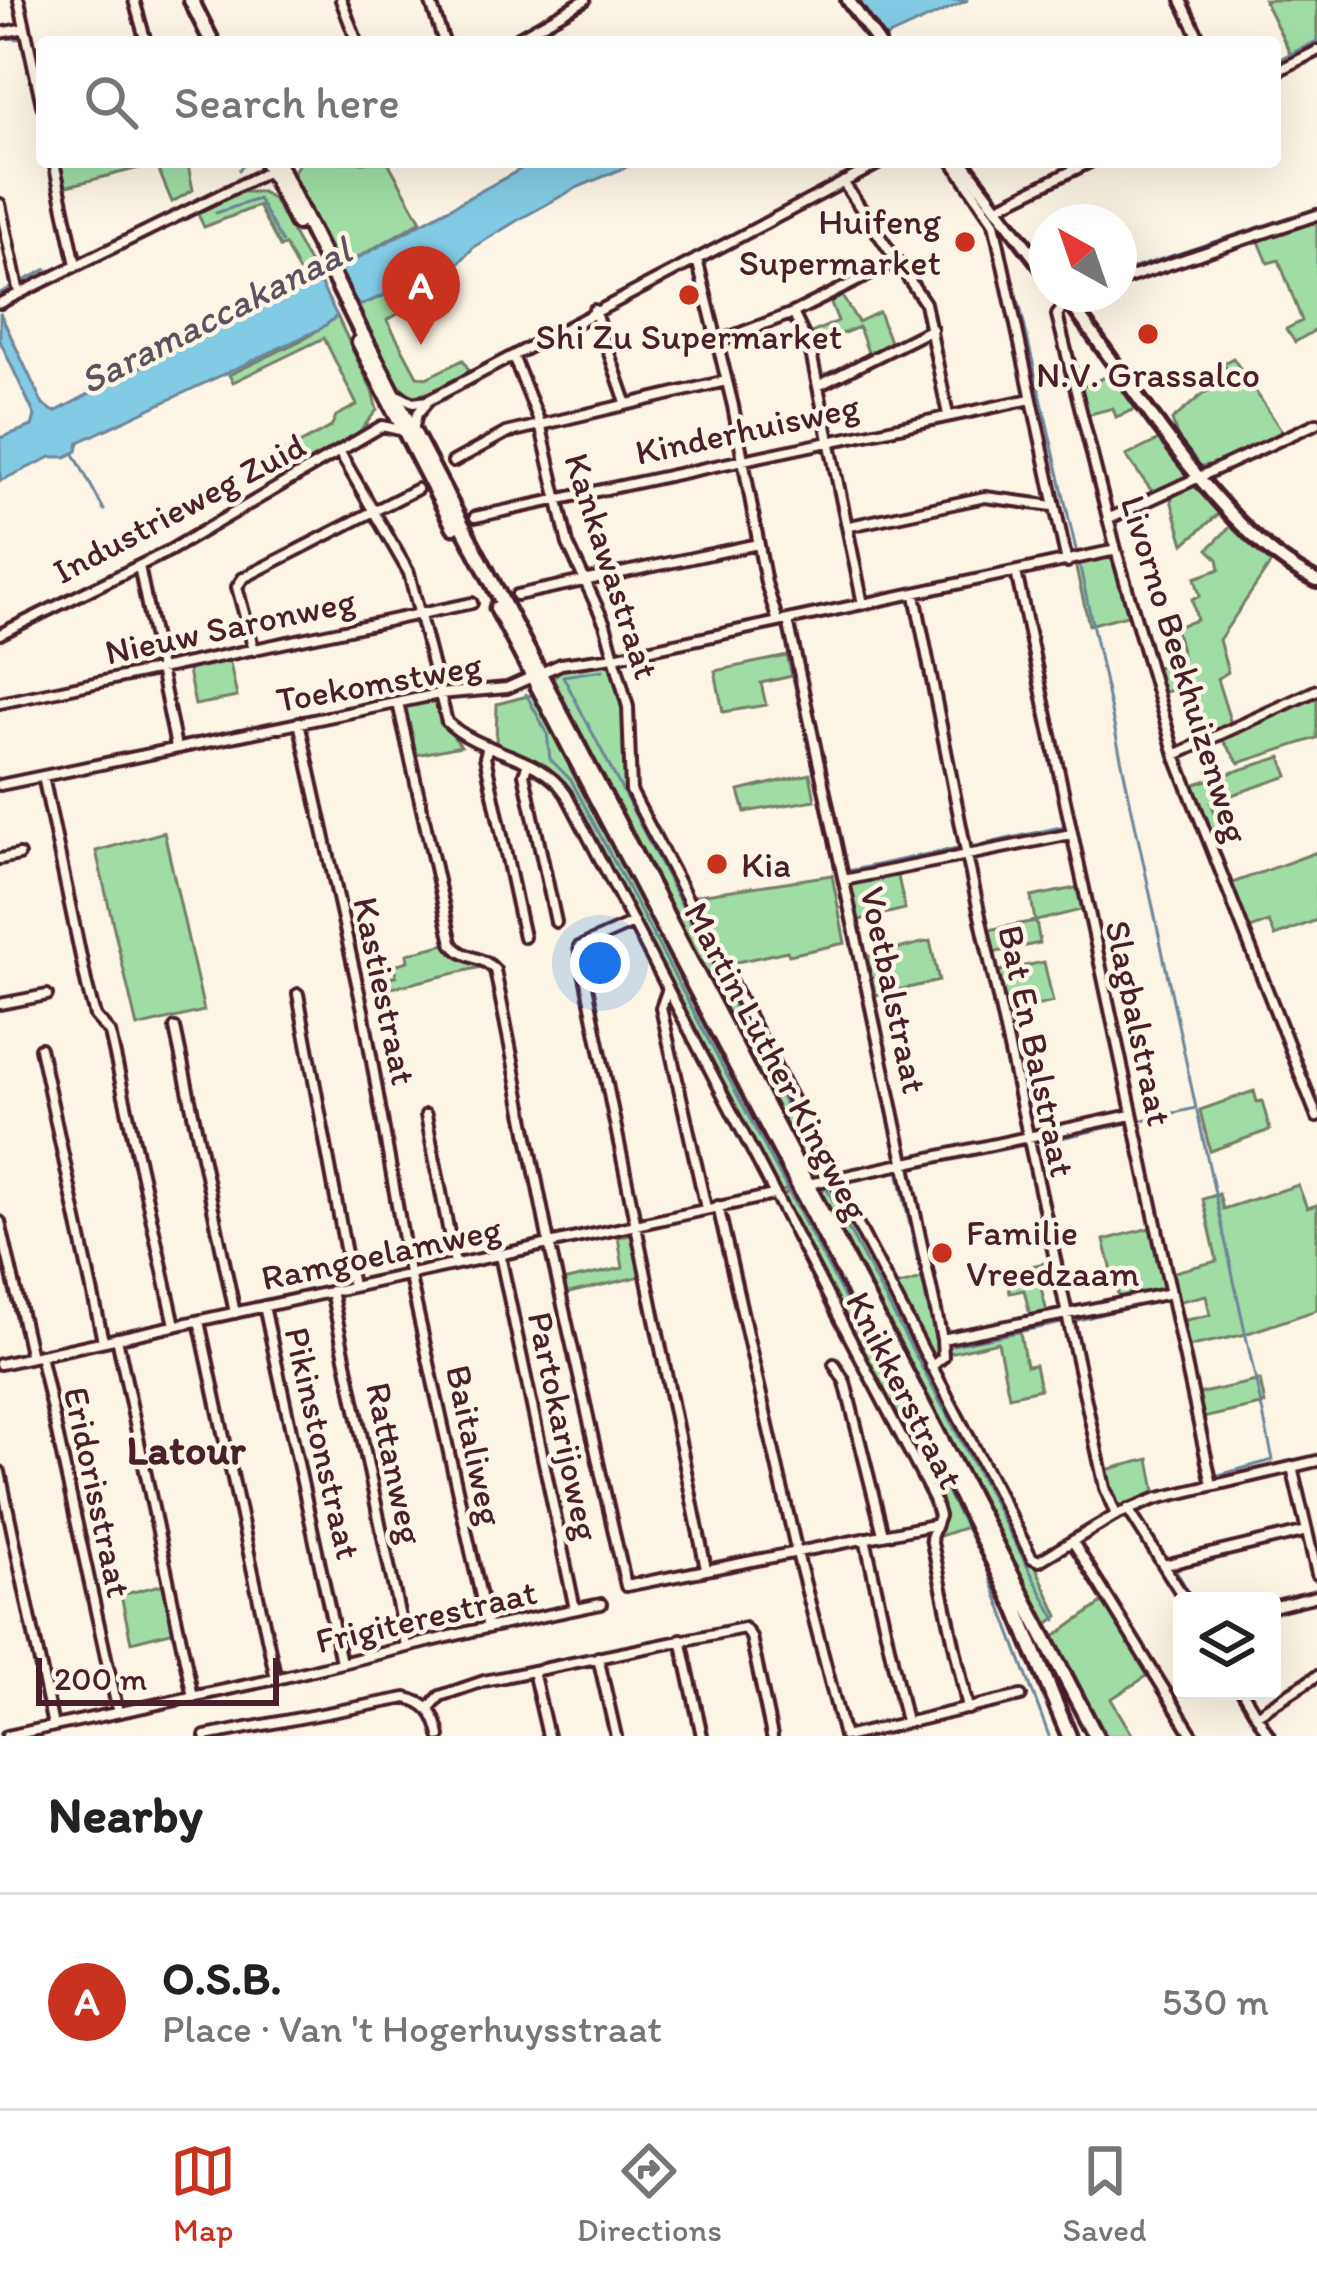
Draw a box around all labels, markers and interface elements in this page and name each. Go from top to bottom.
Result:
search box [36,36,1281,168]
icon: search [78,69,144,135]
text: Search here [174,75,400,129]
place label: Huifeng Supermarket [739,200,942,284]
north arrow [1029,204,1137,312]
water label: Saramaccakanaal [71,225,361,404]
marker: Huifeng Supermarket [952,229,978,255]
pin: A [382,246,460,345]
marker: Shi Zu Supermarket [676,282,702,308]
place label: Shi Zu Supermarket [536,315,842,358]
marker: N.V. Grassalco [1135,321,1161,347]
place label: N.V. Grassalco [1036,353,1260,396]
street label: Kinderhuisweg [631,384,863,474]
street label: Industrieweg Zuid [45,423,313,593]
street label: Kankawastraat [555,448,669,684]
street label: Livorno Beekhuizenweg [1112,490,1258,848]
street label: Nieuw Saronweg [101,578,360,674]
street label: Toekomstweg [273,643,486,721]
place label: Kia [741,843,791,886]
marker: Kia [704,851,730,877]
street label: Voetbalstraat [851,883,937,1097]
street label: Kastiestraat [344,893,426,1089]
street label: Martin Luther Kingweg [675,895,879,1228]
street label: Slagbalstraat [1096,916,1182,1130]
street label: Bat En Balstraat [989,921,1085,1181]
your location [570,933,630,993]
street label: Ramgoelamweg [257,1206,505,1299]
place label: Familie Vreedzaam [966,1211,1139,1295]
marker: Familie Vreedzaam [929,1240,955,1266]
street label: Knikkerstraat [837,1284,973,1496]
street label: Partokarijoweg [519,1308,609,1545]
street label: Pikinstonstraat [275,1323,371,1563]
street label: Baitaliweg [437,1361,513,1530]
street label: Rattanweg [357,1378,433,1548]
street label: Eridorisstraat [55,1383,141,1601]
district label: Latour [126,1424,247,1475]
street label: Frigiterestraat [311,1570,541,1662]
map controls [1173,1592,1281,1700]
button: layers [1173,1592,1281,1700]
scale bar [36,1652,279,1705]
text: 200 m [54,1659,147,1698]
text: Nearby [48,1784,203,1845]
text: O.S.B. [162,1951,282,2005]
text: A [75,1978,99,2025]
text: 530 m [1162,1978,1269,2025]
text: Place · Van 't Hogerhuysstraat [162,2005,662,2052]
tab: Map [170,2138,236,2249]
tab: Directions [577,2138,722,2249]
tab: Saved [1063,2138,1147,2249]

